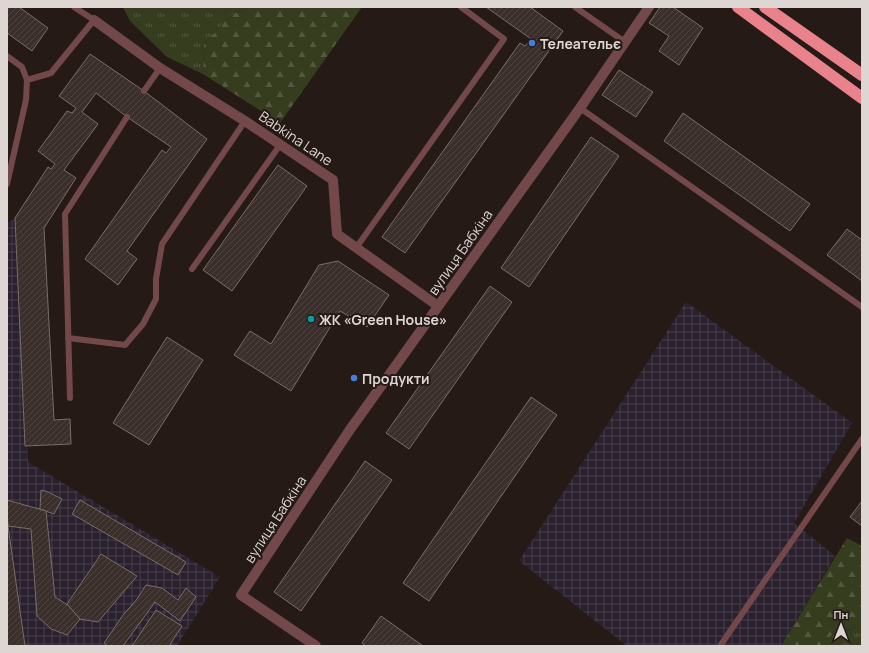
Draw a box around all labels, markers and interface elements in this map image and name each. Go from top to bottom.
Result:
place label: Телеательє [540,34,621,53]
marker: Телеательє [527,38,537,48]
street label: Babkina Lane [255,106,337,170]
street label: вулиця Бабкіна [423,205,497,299]
place label: ЖК «Green House» [319,310,447,329]
marker: ЖК «Green House» [306,314,316,324]
place label: Продукти [362,369,430,388]
marker: Продукти [349,373,359,383]
street label: вулиця Бабкіна [240,472,310,566]
north arrow [821,605,861,645]
text: Пн [834,607,849,622]

